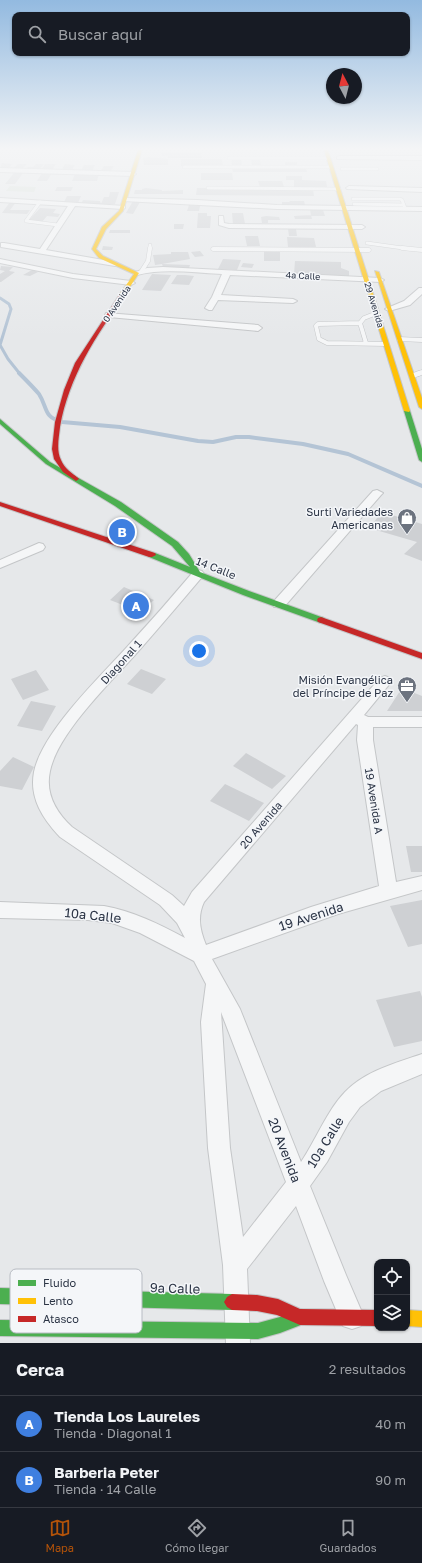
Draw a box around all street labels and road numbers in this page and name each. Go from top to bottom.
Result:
street label: 4a Calle [285,269,321,282]
street label: 29 Avenida [362,281,387,329]
street label: 0 Avenida [100,283,133,324]
street label: 14 Calle [194,554,238,581]
street label: Diagonal 1 [97,637,144,686]
street label: 19 Avenida A [363,767,386,835]
street label: 20 Avenida [237,799,284,851]
street label: 19 Avenida [277,898,345,934]
street label: 10a Calle [64,904,122,926]
street label: 10a Calle [303,1114,347,1170]
street label: 20 Avenida [265,1115,305,1185]
street label: 9a Calle [150,1279,200,1297]

